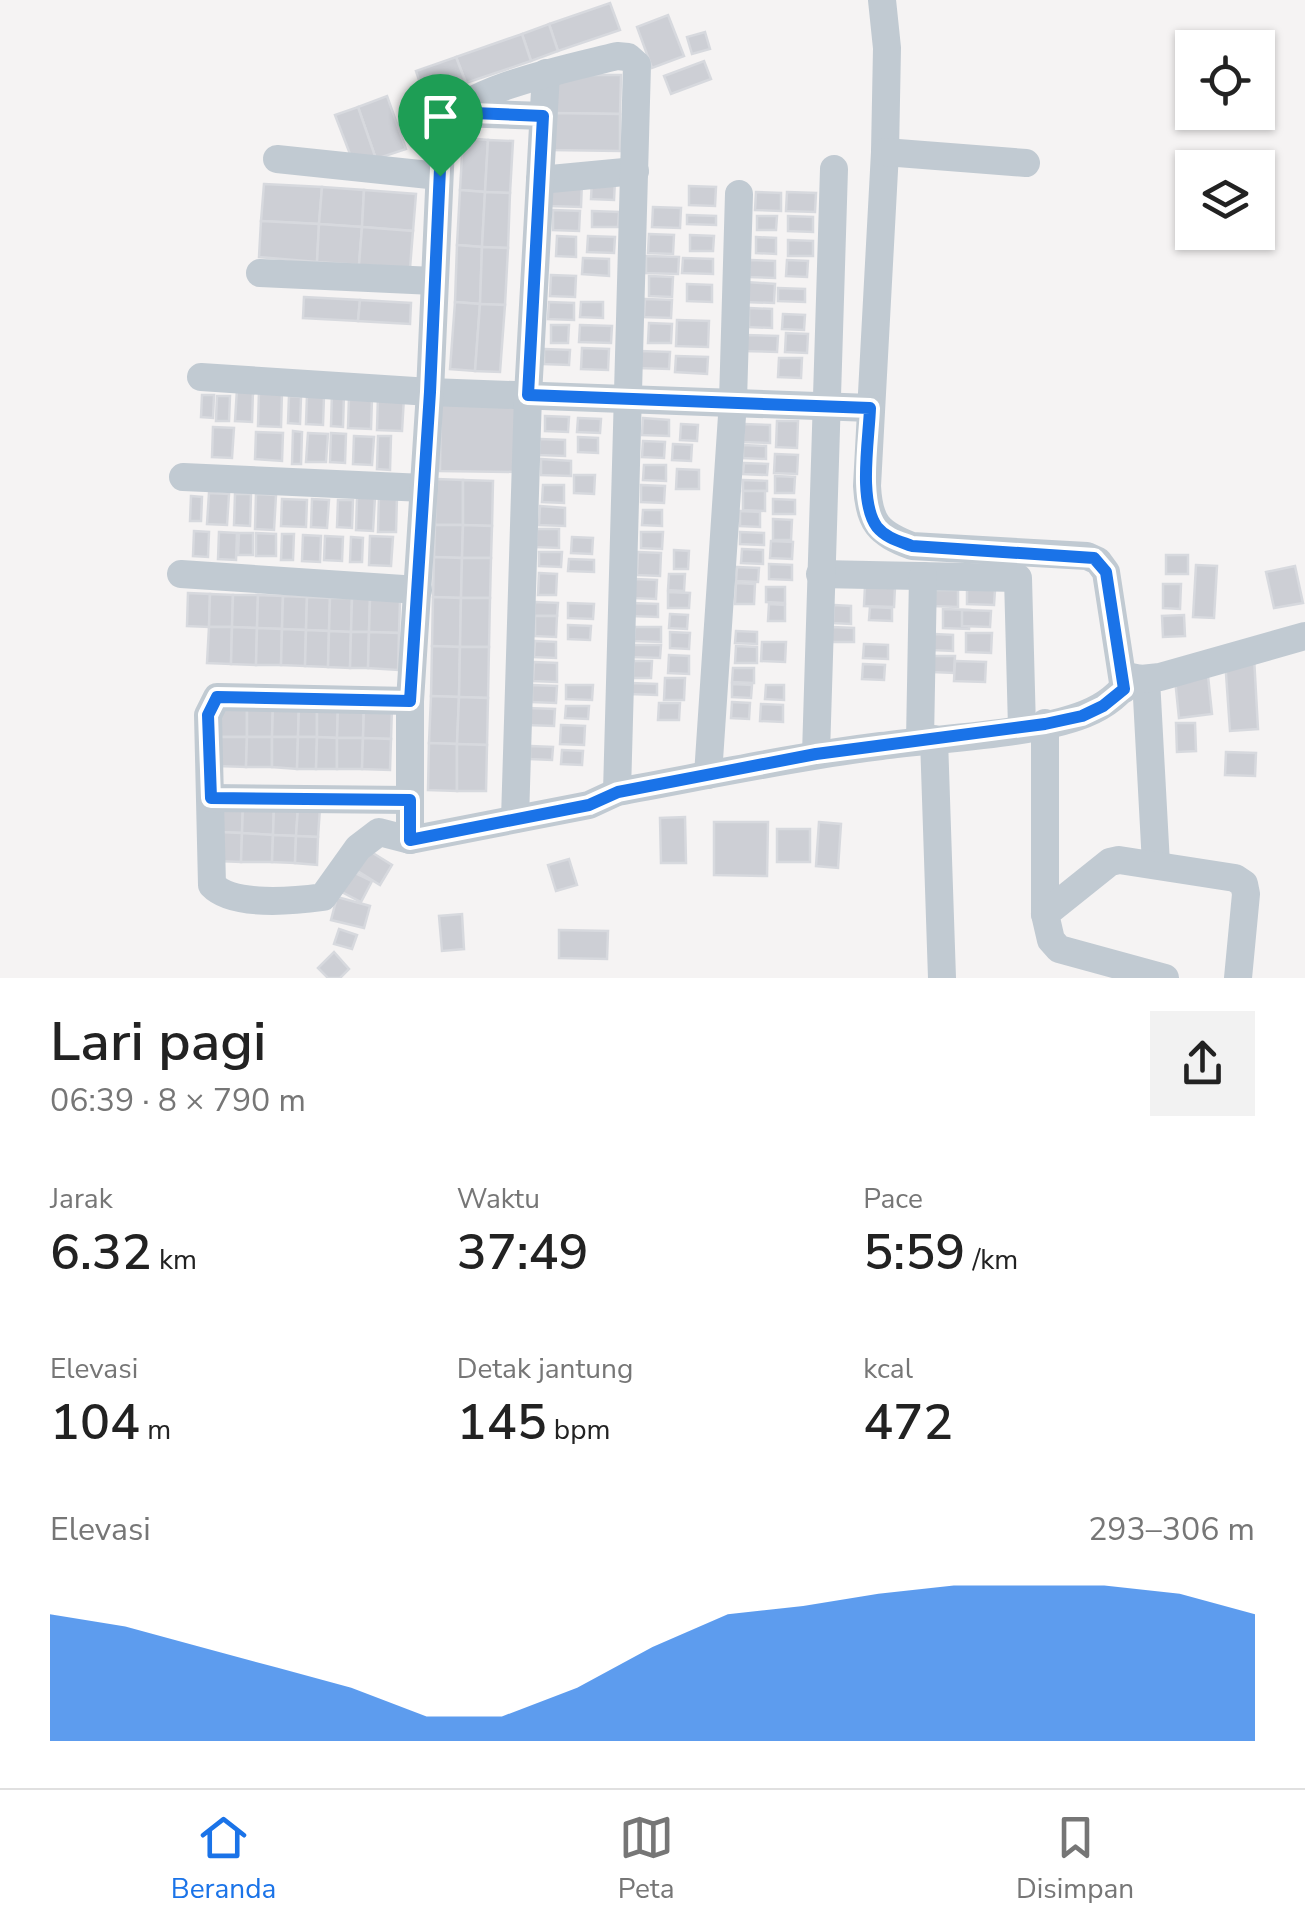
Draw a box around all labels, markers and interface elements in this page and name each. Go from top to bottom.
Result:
map controls [1175,30,1275,250]
button: locate [1175,30,1275,130]
pin [398,74,483,177]
icon: arrive [413,89,468,144]
button: layers [1175,150,1275,250]
text: Lari pagi [50,1004,266,1079]
button: share [1150,1011,1255,1116]
text: 06:39 · 8 × 790 m [50,1079,306,1122]
text: Jarak [50,1180,113,1218]
text: Waktu [457,1180,540,1218]
text: Pace [863,1180,923,1218]
text: 6.32 [50,1218,152,1287]
text: 37:49 [457,1218,589,1287]
text: 5:59 [863,1218,965,1287]
text: km [152,1241,197,1279]
text: /km [965,1241,1018,1279]
text: Elevasi [50,1350,138,1388]
text: Detak jantung [457,1350,633,1388]
text: kcal [863,1350,913,1388]
text: 104 [50,1388,140,1457]
text: 145 [457,1388,547,1457]
text: 472 [863,1388,953,1457]
text: m [140,1411,171,1449]
text: bpm [547,1411,610,1449]
text: Elevasi [50,1508,151,1551]
text: 293–306 m [1088,1508,1255,1551]
tab: Beranda [171,1810,276,1908]
tab: Peta [618,1810,674,1908]
tab: Disimpan [1016,1810,1134,1908]

